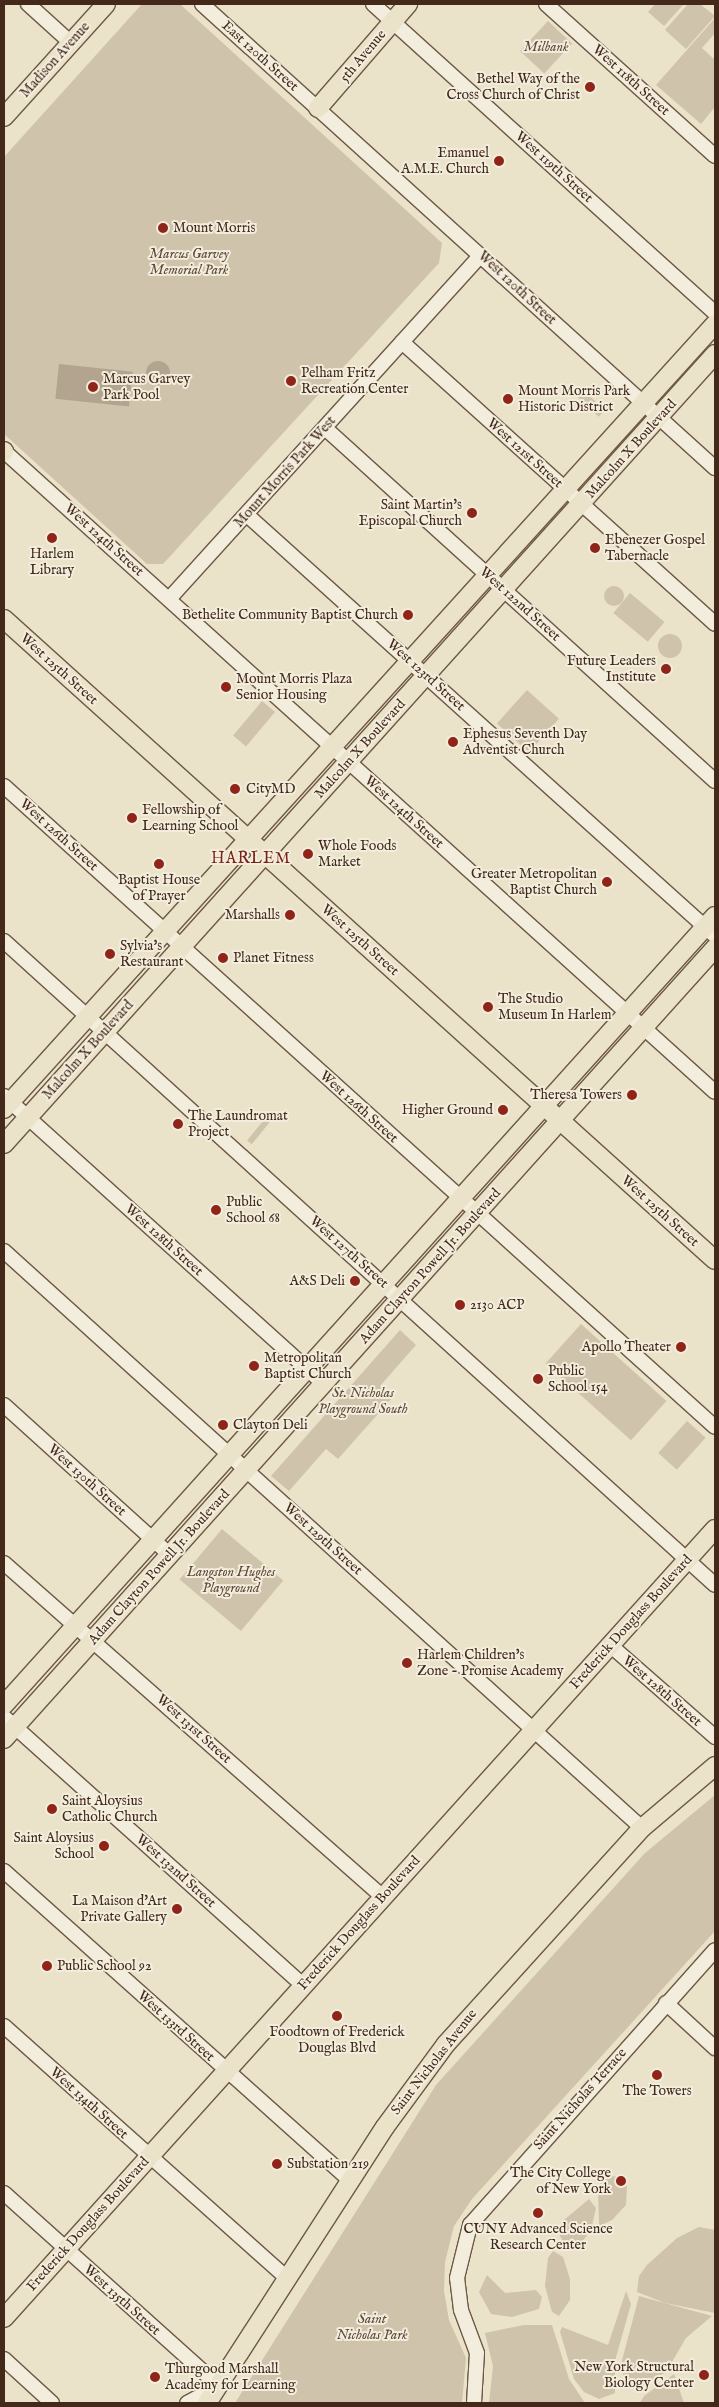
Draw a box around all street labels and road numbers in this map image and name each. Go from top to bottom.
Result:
street label: East 120th Street [218,17,302,95]
street label: Madison Avenue [17,19,93,101]
street label: 5th Avenue [336,26,390,86]
street label: West 118th Street [589,41,673,119]
street label: West 119th Street [512,128,596,206]
street label: West 120th Street [474,248,560,328]
street label: Malcolm X Boulevard [582,396,680,502]
street label: Mount Morris Park West [231,413,339,531]
street label: West 121st Street [484,414,566,492]
street label: West 124th Street [61,500,147,580]
street label: West 122nd Street [476,563,564,645]
street label: West 125th Street [17,630,101,708]
street label: West 123rd Street [383,636,469,714]
street label: Malcolm X Boulevard [311,696,409,802]
street label: West 124th Street [361,772,447,852]
street label: West 126th Street [16,795,102,875]
street label: West 125th Street [318,901,402,979]
street label: Malcolm X Boulevard [39,997,137,1103]
street label: West 126th Street [316,1067,402,1147]
street label: West 125th Street [618,1172,702,1250]
street label: Adam Clayton Powell Jr. Boulevard [356,1185,504,1347]
street label: West 128th Street [122,1201,206,1279]
street label: West 127th Street [306,1212,392,1292]
street label: West 130th Street [44,1441,130,1519]
street label: Adam Clayton Powell Jr. Boulevard [85,1486,233,1648]
street label: West 129th Street [280,1499,366,1579]
street label: Frederick Douglass Boulevard [566,1551,696,1693]
street label: West 128th Street [619,1652,705,1730]
street label: West 131st Street [153,1691,235,1767]
street label: West 132nd Street [133,1831,219,1911]
street label: Frederick Douglass Boulevard [294,1852,424,1994]
street label: West 133rd Street [134,1987,218,2065]
street label: Saint Nicholas Avenue [388,2006,480,2118]
street label: Saint Nicholas Terrace [530,2045,630,2153]
street label: West 134th Street [46,2064,132,2142]
street label: Frederick Douglass Boulevard [23,2153,153,2295]
street label: West 135th Street [80,2261,164,2339]

